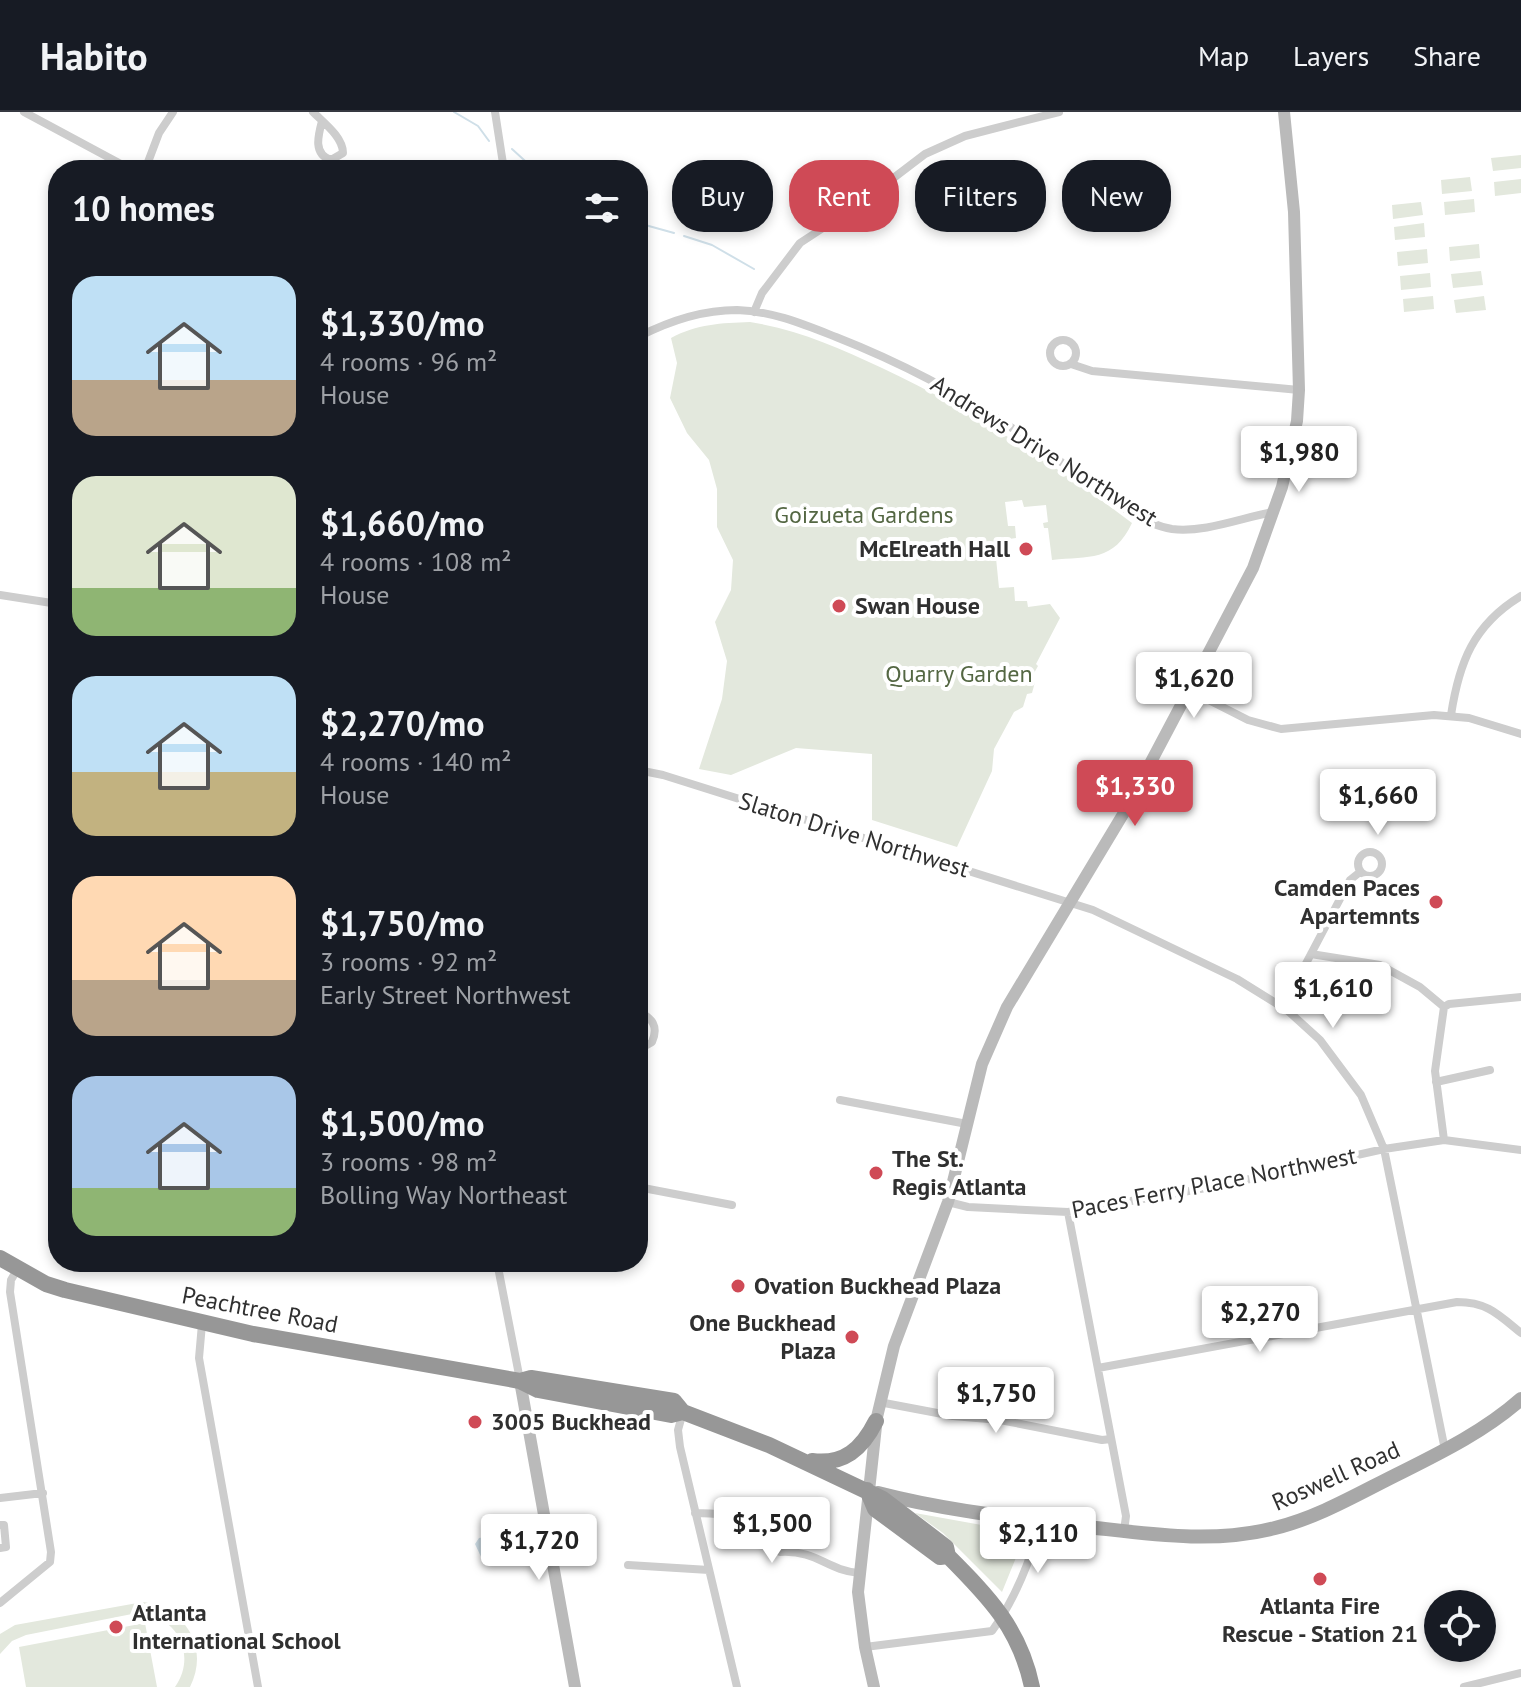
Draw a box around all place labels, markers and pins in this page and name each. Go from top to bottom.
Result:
pin: $1,980 [1234,426,1364,494]
place label: McElreath Hall [859,533,1011,564]
marker: McElreath Hall [1017,540,1035,558]
place label: Swan House [855,590,980,621]
marker: Swan House [830,597,848,615]
pin: $1,620 [1129,652,1259,720]
pin: $1,330 [1070,760,1200,828]
pin: $1,660 [1313,769,1443,837]
place label: Camden Paces Apartemnts [1274,872,1420,931]
marker: Camden Paces Apartemnts [1427,893,1445,911]
pin: $1,610 [1268,962,1398,1030]
place label: The St. Regis Atlanta [892,1143,1027,1202]
marker: The St. Regis Atlanta [867,1164,885,1182]
place label: Ovation Buckhead Plaza [754,1270,1001,1301]
marker: Ovation Buckhead Plaza [729,1277,747,1295]
pin: $2,270 [1195,1286,1325,1354]
place label: One Buckhead Plaza [689,1307,836,1366]
marker: One Buckhead Plaza [843,1328,861,1346]
pin: $1,750 [931,1367,1061,1435]
place label: 3005 Buckhead [491,1406,651,1437]
marker: 3005 Buckhead [466,1413,484,1431]
pin: $1,500 [707,1497,837,1565]
pin: $2,110 [973,1507,1103,1575]
pin: $1,720 [474,1514,604,1582]
marker: Atlanta Fire Rescue - Station 21 [1311,1570,1329,1588]
place label: Atlanta Fire Rescue - Station 21 [1222,1590,1418,1649]
place label: Atlanta International School [132,1597,342,1656]
marker: Atlanta International School [107,1618,125,1636]

